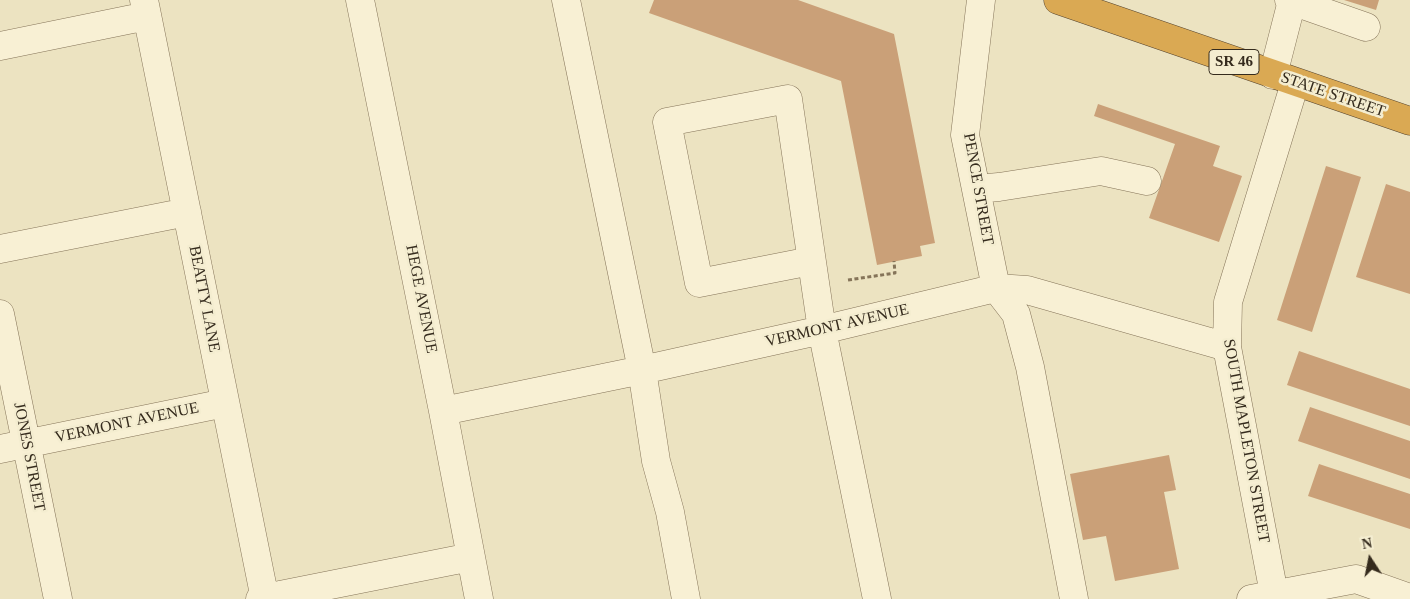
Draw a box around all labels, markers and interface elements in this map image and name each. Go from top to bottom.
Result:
road number: SR 46 [1209,50,1259,74]
street label: STATE STREET [1278,68,1388,122]
street label: PENCE STREET [959,132,997,246]
street label: HEGE AVENUE [401,243,441,355]
street label: BEATTY LANE [184,244,224,354]
street label: VERMONT AVENUE [763,300,911,352]
street label: SOUTH MAPLETON STREET [1219,337,1273,545]
street label: VERMONT AVENUE [53,398,201,448]
street label: JONES STREET [9,401,49,513]
north arrow [1345,534,1395,584]
text: N [1361,535,1373,552]

